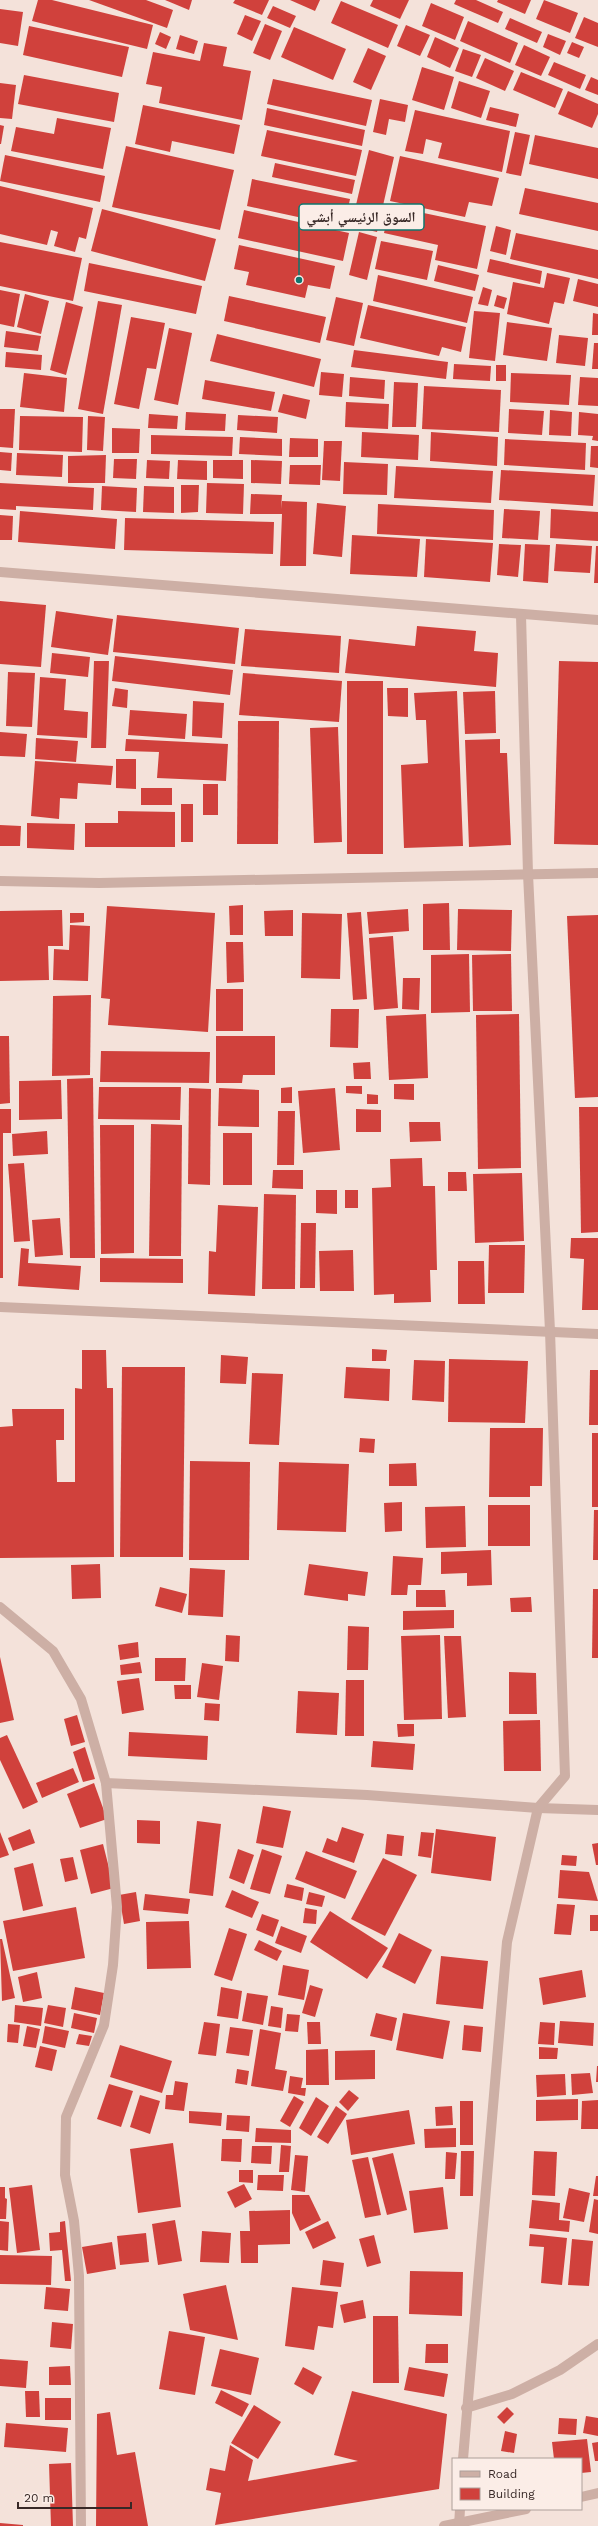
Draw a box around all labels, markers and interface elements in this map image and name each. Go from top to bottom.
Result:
callout: السوق الرئيسي أبشي [299,204,424,230]
text: السوق الرئيسي أبشي [307,209,415,228]
legend [452,2458,582,2510]
text: Road [488,2467,517,2481]
scale bar [18,2484,131,2510]
text: Building [488,2487,535,2501]
text: 20 m [24,2491,54,2505]

